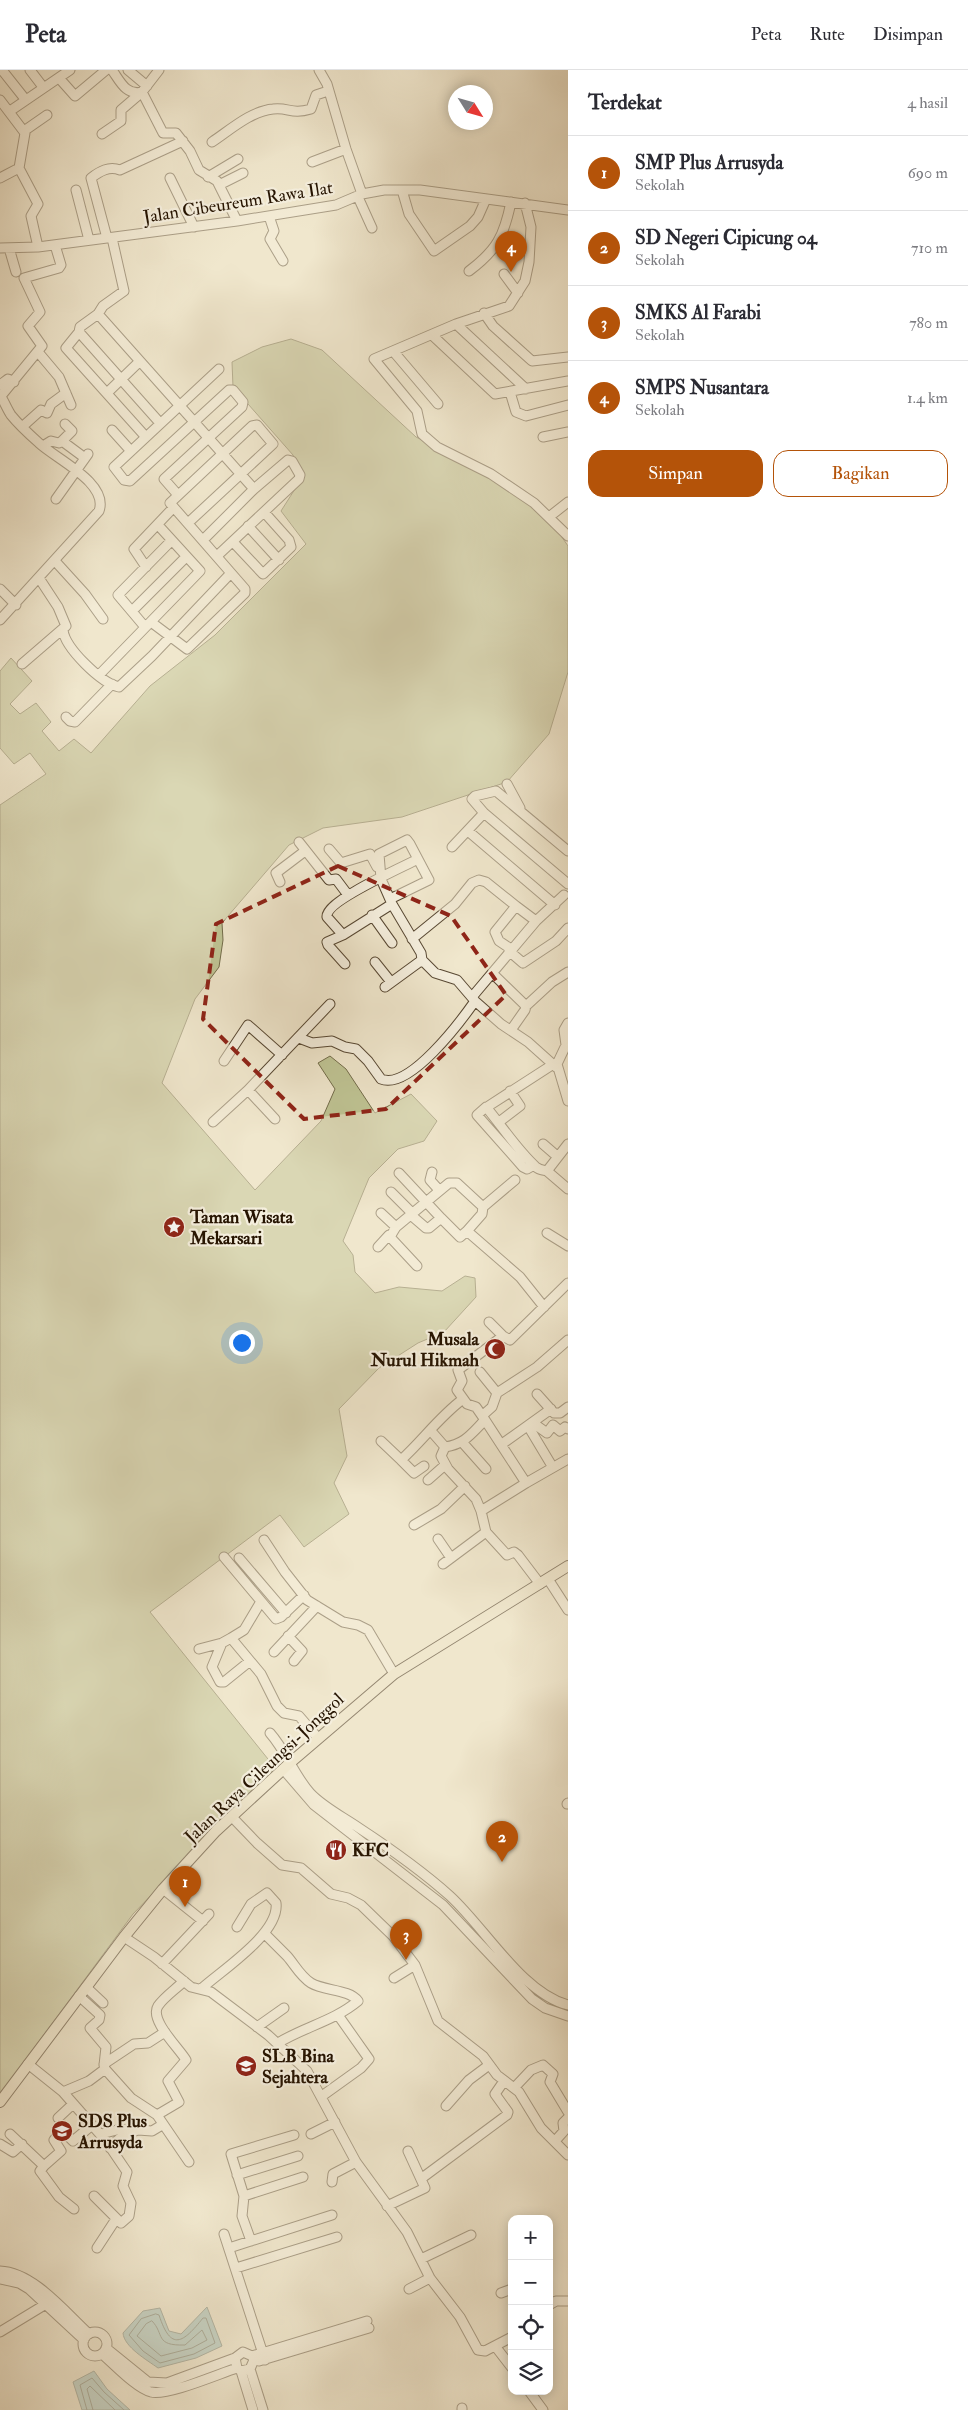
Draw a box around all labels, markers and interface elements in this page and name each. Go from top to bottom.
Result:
text: Peta [25,19,66,50]
text: Peta [751,23,782,46]
text: Rute [810,23,845,46]
text: Disimpan [873,23,943,46]
north arrow [448,85,493,130]
text: Terdekat [588,89,662,116]
text: 4 hasil [907,93,948,113]
text: SMP Plus Arrusyda [635,151,783,175]
text: 1 [601,163,607,183]
text: 690 m [908,163,948,183]
text: Sekolah [635,175,685,195]
street label: Jalan Cibeureum Rawa Ilat [141,176,335,229]
text: SD Negeri Cipicung 04 [635,226,817,250]
pin: 4 [495,231,527,272]
text: 2 [600,238,608,258]
text: 710 m [911,238,948,258]
text: Sekolah [635,250,685,270]
text: SMKS Al Farabi [635,301,761,325]
text: 3 [601,313,607,333]
text: 780 m [909,313,948,333]
text: Sekolah [635,325,685,345]
text: SMPS Nusantara [635,376,769,400]
text: 4 [600,388,608,408]
text: 1.4 km [907,388,948,408]
text: Sekolah [635,400,685,420]
button: Simpan [588,450,763,497]
button: Bagikan [773,450,948,497]
place label: Taman Wisata Mekarsari [189,1206,294,1250]
place icon: Taman Wisata Mekarsari [162,1215,186,1239]
place label: Musala Nurul Hikmah [370,1328,480,1372]
your location [229,1330,255,1356]
mosque icon: Musala Nurul Hikmah [483,1337,507,1361]
street label: Jalan Raya Cileungsi-Jonggol [179,1688,349,1849]
pin: 2 [486,1821,518,1862]
restaurant icon: KFC [324,1838,348,1862]
place label: KFC [352,1839,389,1862]
pin: 1 [169,1866,201,1907]
pin: 3 [390,1919,422,1960]
place label: SLB Bina Sejahtera [262,2045,334,2089]
school or university icon: SLB Bina Sejahtera [234,2054,258,2078]
place label: SDS Plus Arrusyda [77,2110,147,2154]
school or university icon: SDS Plus Arrusyda [50,2119,74,2143]
map controls [508,2215,553,2395]
button: + [508,2215,553,2260]
button: − [508,2260,553,2305]
button: locate [508,2305,553,2350]
button: layers [508,2350,553,2395]

